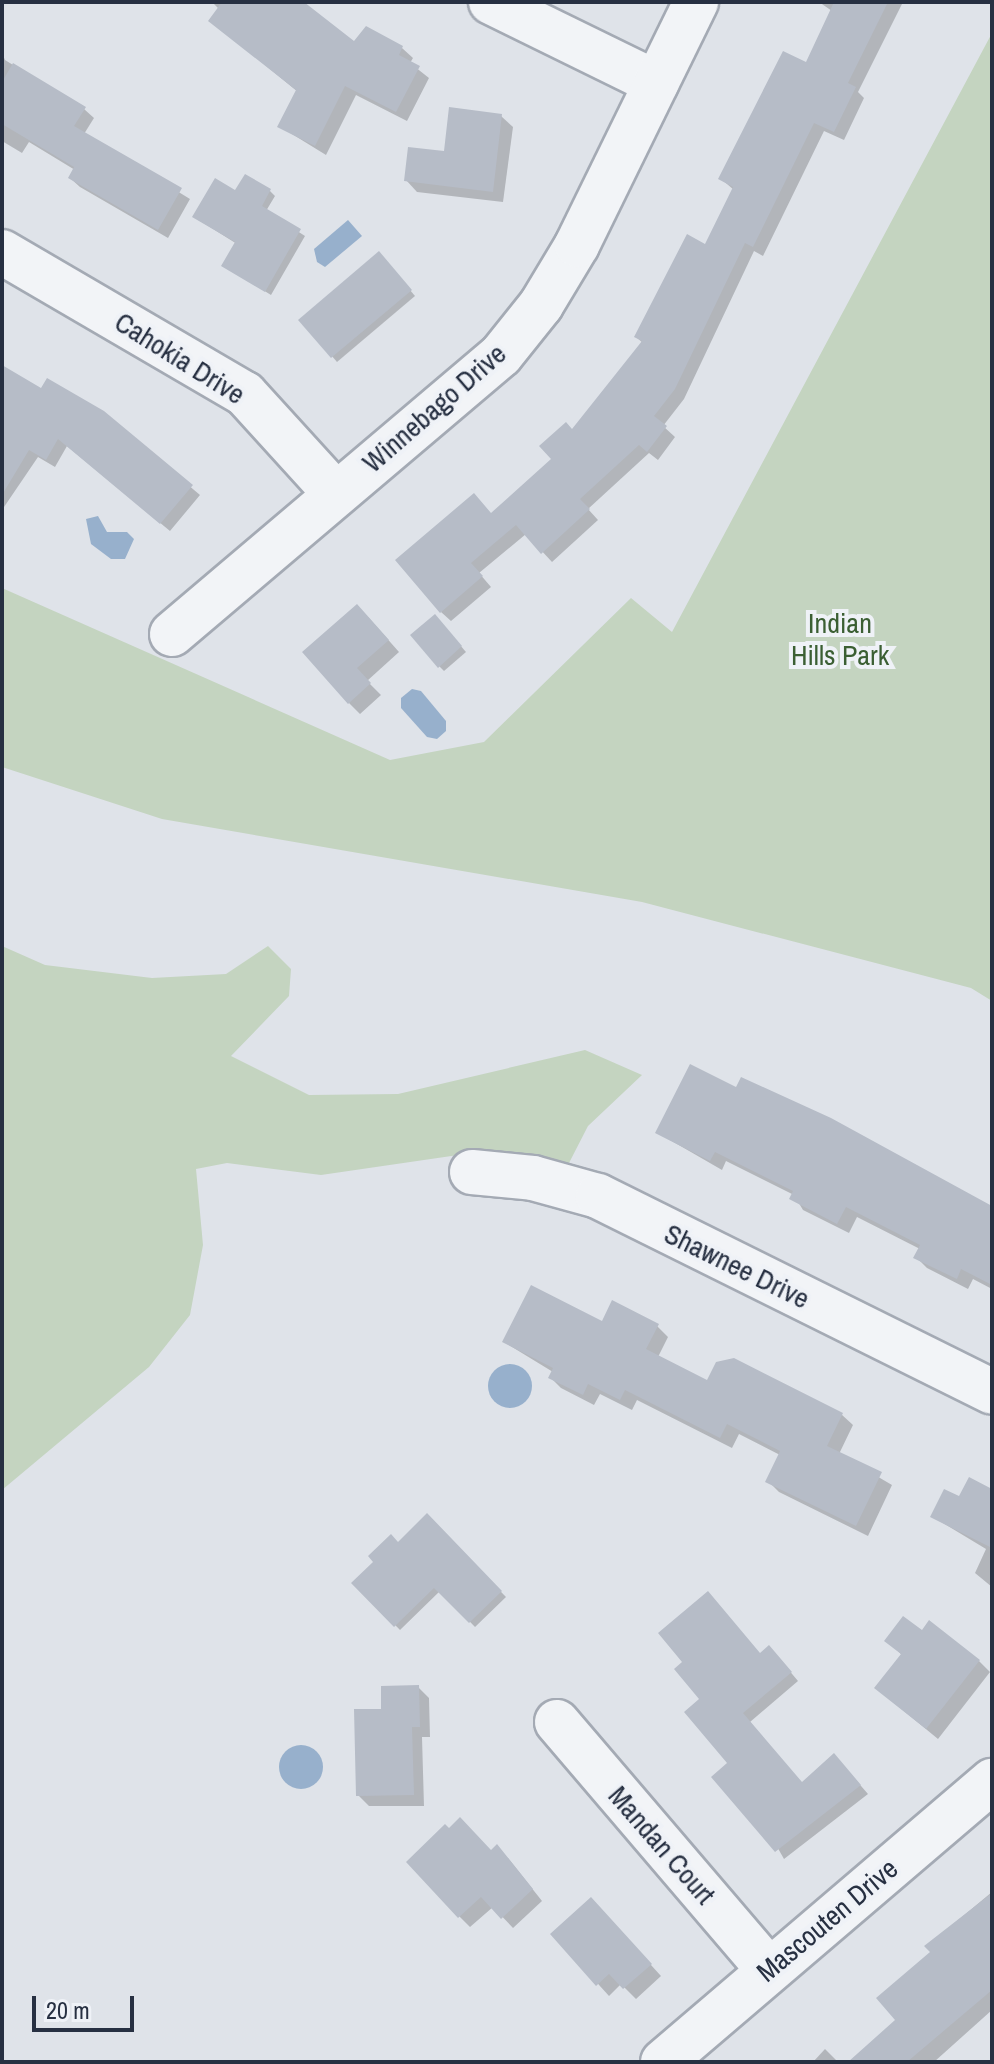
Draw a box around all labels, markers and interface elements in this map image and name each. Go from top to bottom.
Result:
street label: Cahokia Drive [109,305,251,411]
street label: Winnebago Drive [356,337,512,479]
park label: Indian Hills Park [791,606,889,672]
street label: Shawnee Drive [659,1216,815,1316]
street label: Mandan Court [602,1779,722,1911]
street label: Mascouten Drive [750,1851,904,1989]
scale bar [36,1980,138,2030]
text: 20 m [46,1994,90,2026]

